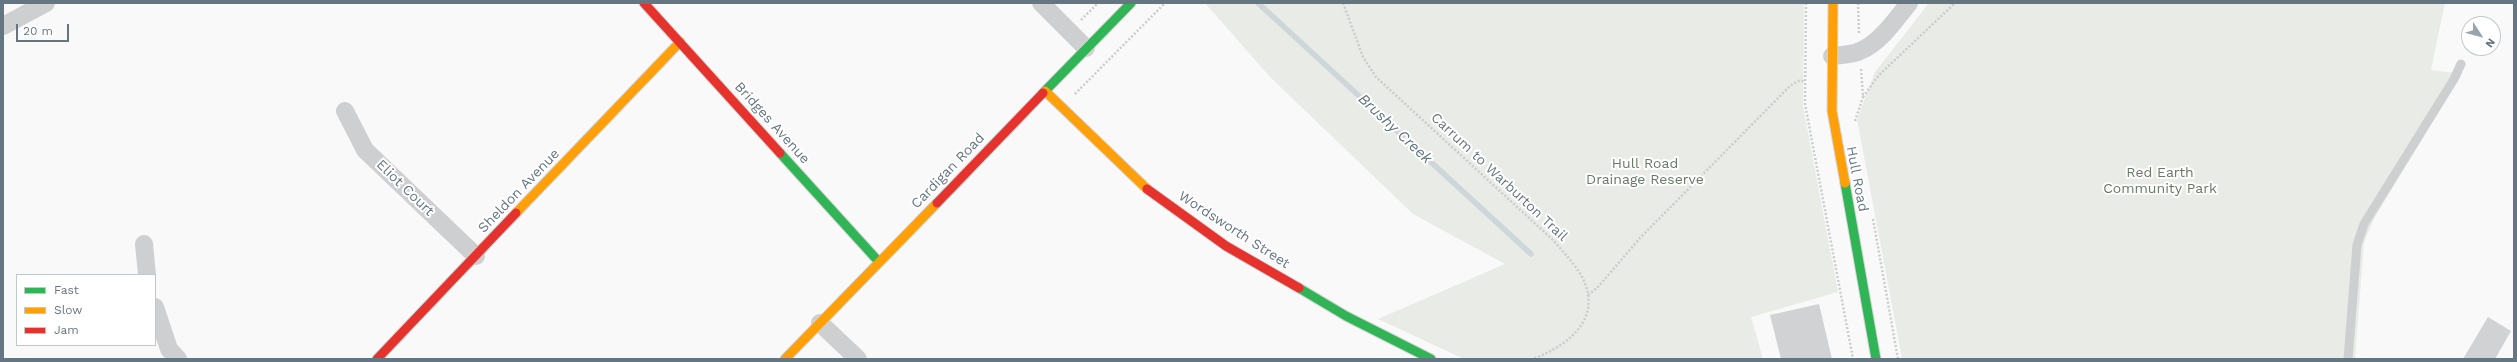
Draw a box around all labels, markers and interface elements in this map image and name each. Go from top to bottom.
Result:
scale bar [18,16,71,42]
north arrow [2461,16,2501,56]
text: 20 m [23,24,53,38]
text: N [2483,36,2498,50]
street label: Bridges Avenue [731,79,813,167]
water label: Brushy Creek [1354,90,1436,168]
street label: Carrum to Warburton Trail [1427,109,1571,245]
street label: Cardigan Road [908,130,988,212]
street label: Hull Road [1842,145,1872,213]
street label: Sheldon Avenue [475,146,563,236]
street label: Eliot Court [373,156,437,220]
park label: Hull Road Drainage Reserve [1586,156,1704,188]
park label: Red Earth Community Park [2103,165,2217,198]
street label: Wordsworth Street [1175,188,1293,272]
legend [16,274,156,346]
text: Fast [54,283,79,297]
text: Slow [54,303,82,317]
text: Jam [54,323,79,337]

